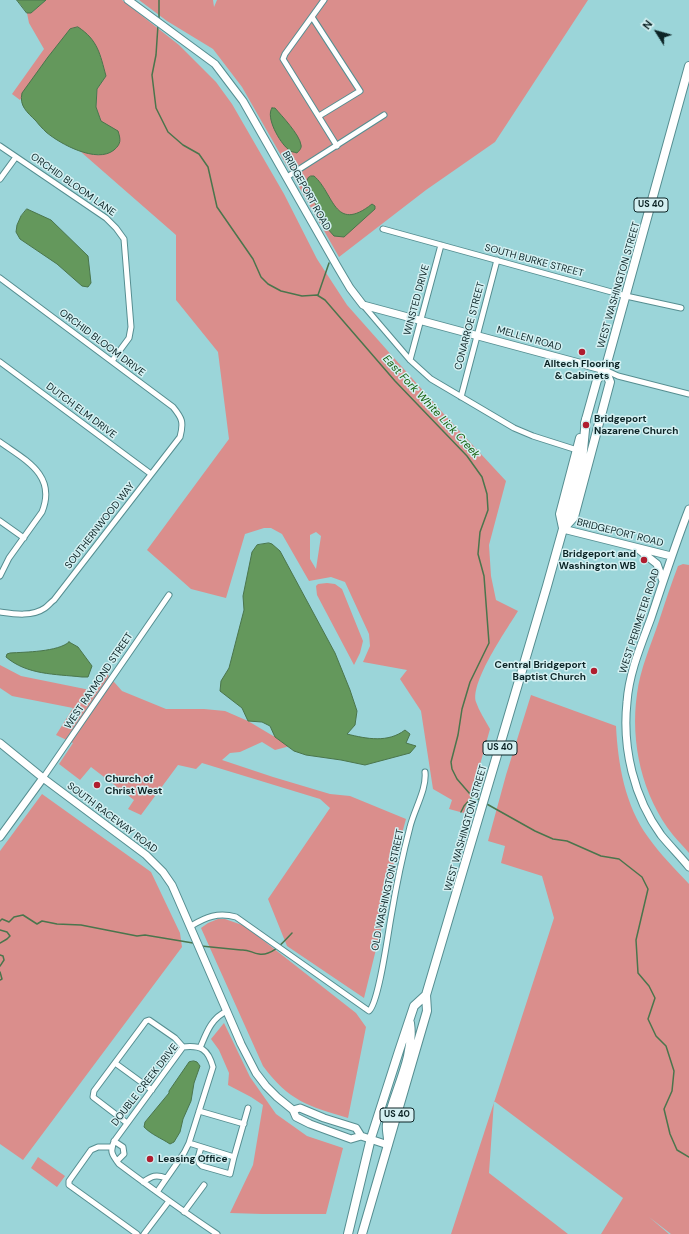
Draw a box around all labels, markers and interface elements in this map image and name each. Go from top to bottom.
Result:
north arrow [637,12,677,52]
text: N [639,17,655,32]
street label: BRIDGEPORT ROAD [279,149,333,233]
street label: ORCHID BLOOM LANE [28,151,118,219]
road number: US 40 [634,198,668,212]
street label: WEST WASHINGTON STREET [595,220,643,350]
street label: SOUTH BURKE STREET [483,242,585,280]
street label: WINSTED DRIVE [402,263,432,337]
street label: CONARROE STREET [452,281,488,371]
street label: ORCHID BLOOM DRIVE [57,307,147,379]
street label: MELLEN ROAD [495,324,563,354]
marker: Alltech Flooring & Cabinets [577,347,587,357]
water label: East Fork White Lick Creek [380,353,482,461]
place label: Alltech Flooring & Cabinets [544,358,620,382]
street label: DUTCH ELM DRIVE [44,381,118,441]
place label: Bridgeport Nazarene Church [594,413,678,436]
marker: Bridgeport Nazarene Church [581,420,591,430]
street label: SOUTHERNWOOD WAY [63,480,137,572]
street label: BRIDGEPORT ROAD [575,516,665,550]
place label: Bridgeport and Washington WB [559,548,636,572]
marker: Bridgeport and Washington WB [639,555,649,565]
street label: WEST PERIMETER ROAD [617,567,663,675]
street label: WEST RAYMOND STREET [62,631,136,731]
place label: Central Bridgeport Baptist Church [495,659,586,682]
marker: Central Bridgeport Baptist Church [589,666,599,676]
road number: US 40 [483,741,517,755]
street label: WEST WASHINGTON STREET [442,763,490,893]
place label: Church of Christ West [105,773,162,796]
street label: SOUTH RACEWAY ROAD [64,780,160,856]
marker: Church of Christ West [92,780,102,790]
street label: OLD WASHINGTON STREET [369,828,407,952]
street label: DOUBLE CREEK DRIVE [109,1041,181,1129]
road number: US 40 [380,1108,414,1122]
place label: Leasing Office [158,1153,228,1165]
marker: Leasing Office [145,1154,155,1164]

